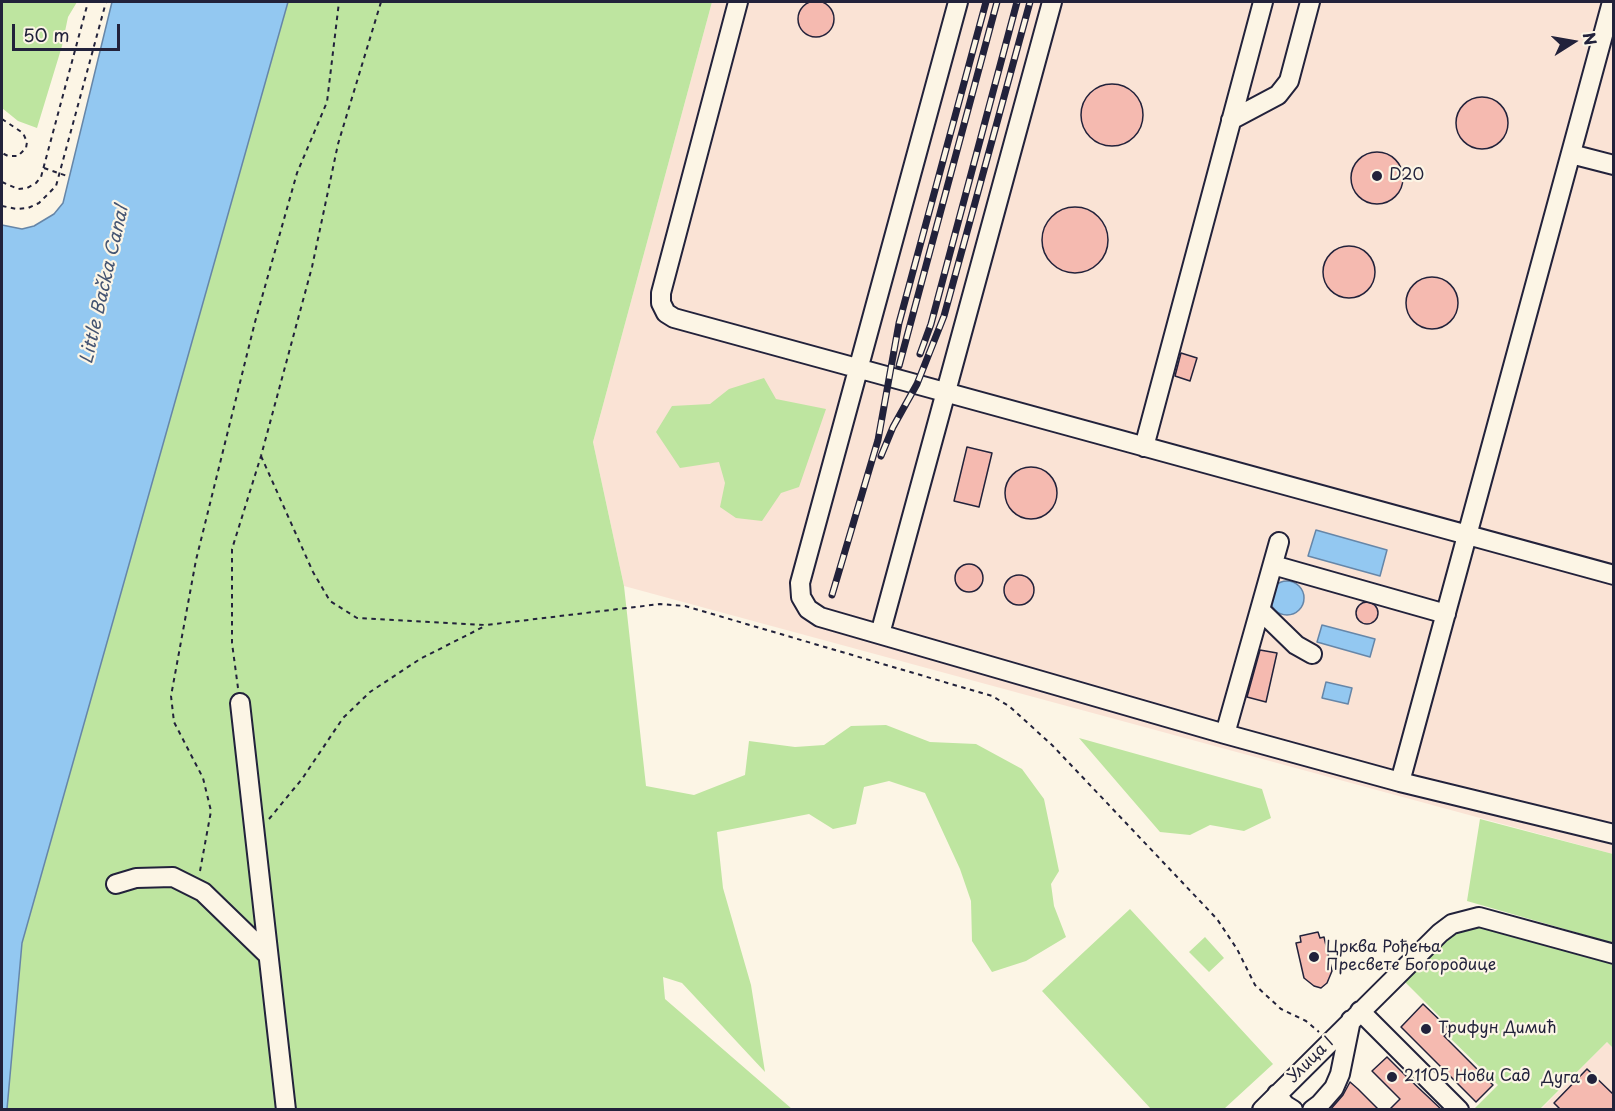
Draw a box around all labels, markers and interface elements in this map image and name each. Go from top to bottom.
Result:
scale bar [15,12,123,50]
north arrow [1543,12,1603,72]
text: 50 m [23,21,70,48]
text: N [1578,30,1604,47]
place label: D20 [1389,166,1424,186]
marker: D20 [1370,169,1384,183]
water label: Little Bačka Canal [76,204,134,366]
place label: Црква Рођења Пресвете Богородице [1326,938,1496,976]
marker: Црква Рођења Пресвете Богородице [1307,950,1321,964]
place label: Трифун Димић [1438,1019,1556,1039]
marker: Трифун Димић [1419,1022,1433,1036]
street label: Улица I [1284,1033,1338,1087]
place label: 21105 Нови Сад [1404,1067,1531,1087]
place label: Дуга [1542,1069,1580,1089]
marker: 21105 Нови Сад [1385,1070,1399,1084]
marker: Дуга [1585,1072,1599,1086]

